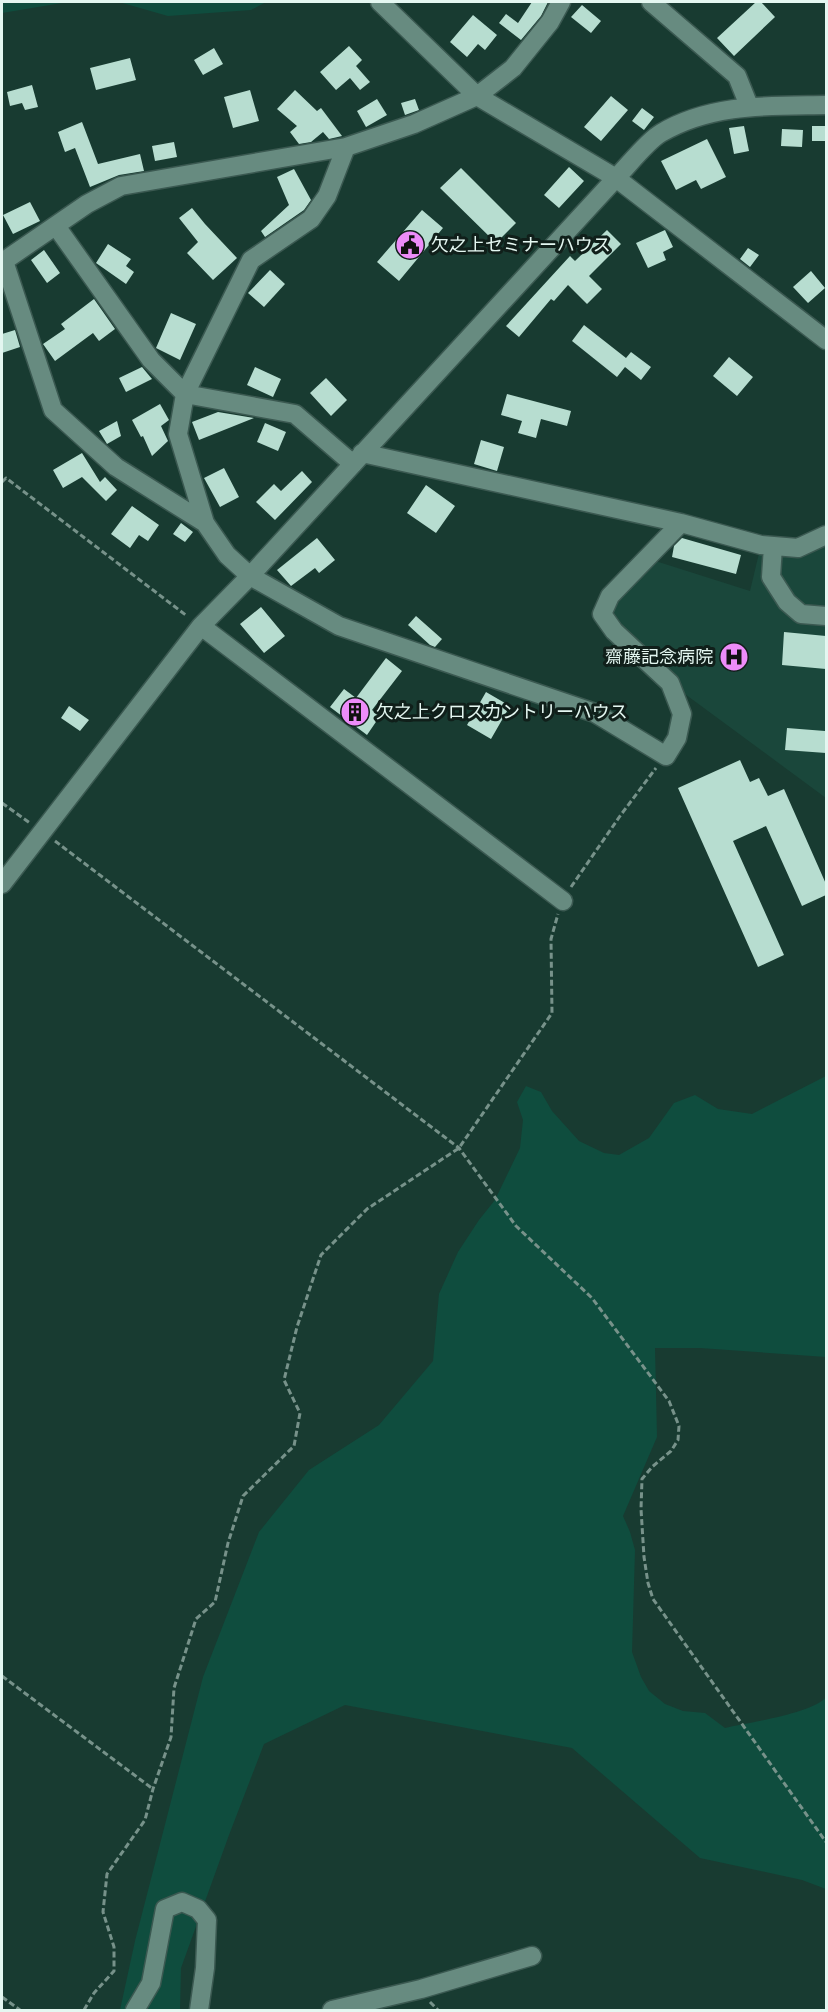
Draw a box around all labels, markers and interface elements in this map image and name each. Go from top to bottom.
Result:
public building icon: 欠之上セミナーハウス [394,229,426,261]
place label: 欠之上セミナーハウス [431,234,611,255]
hospital icon: 齋藤記念病院 [718,641,750,673]
place label: 齋藤記念病院 [605,646,713,667]
building icon: 欠之上クロスカントリーハウス [339,696,371,728]
place label: 欠之上クロスカントリーハウス [376,701,628,722]

